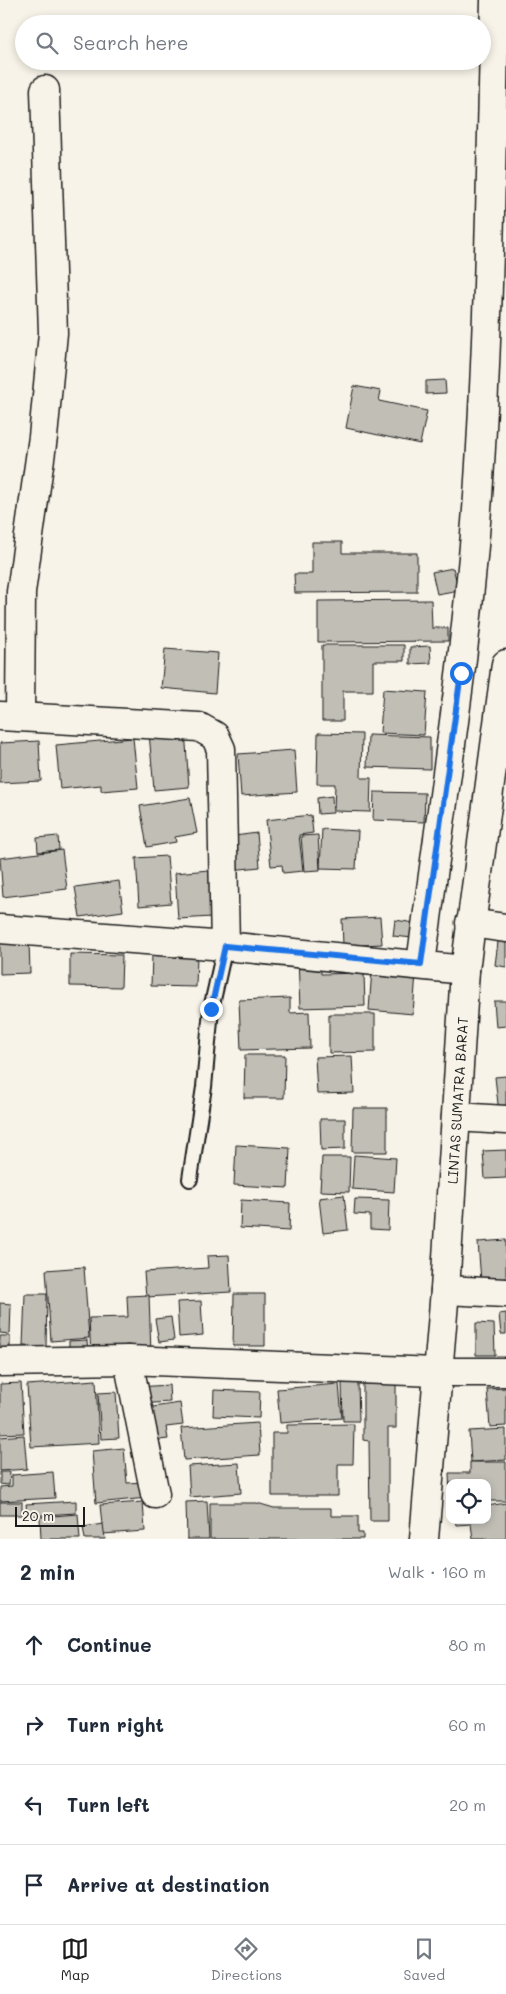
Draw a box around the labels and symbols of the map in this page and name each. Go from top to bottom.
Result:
route start [450,662,473,685]
route end [200,998,223,1021]
street label: LINTAS SUMATRA BARAT [442,1016,472,1185]
scale bar [15,1504,85,1527]

